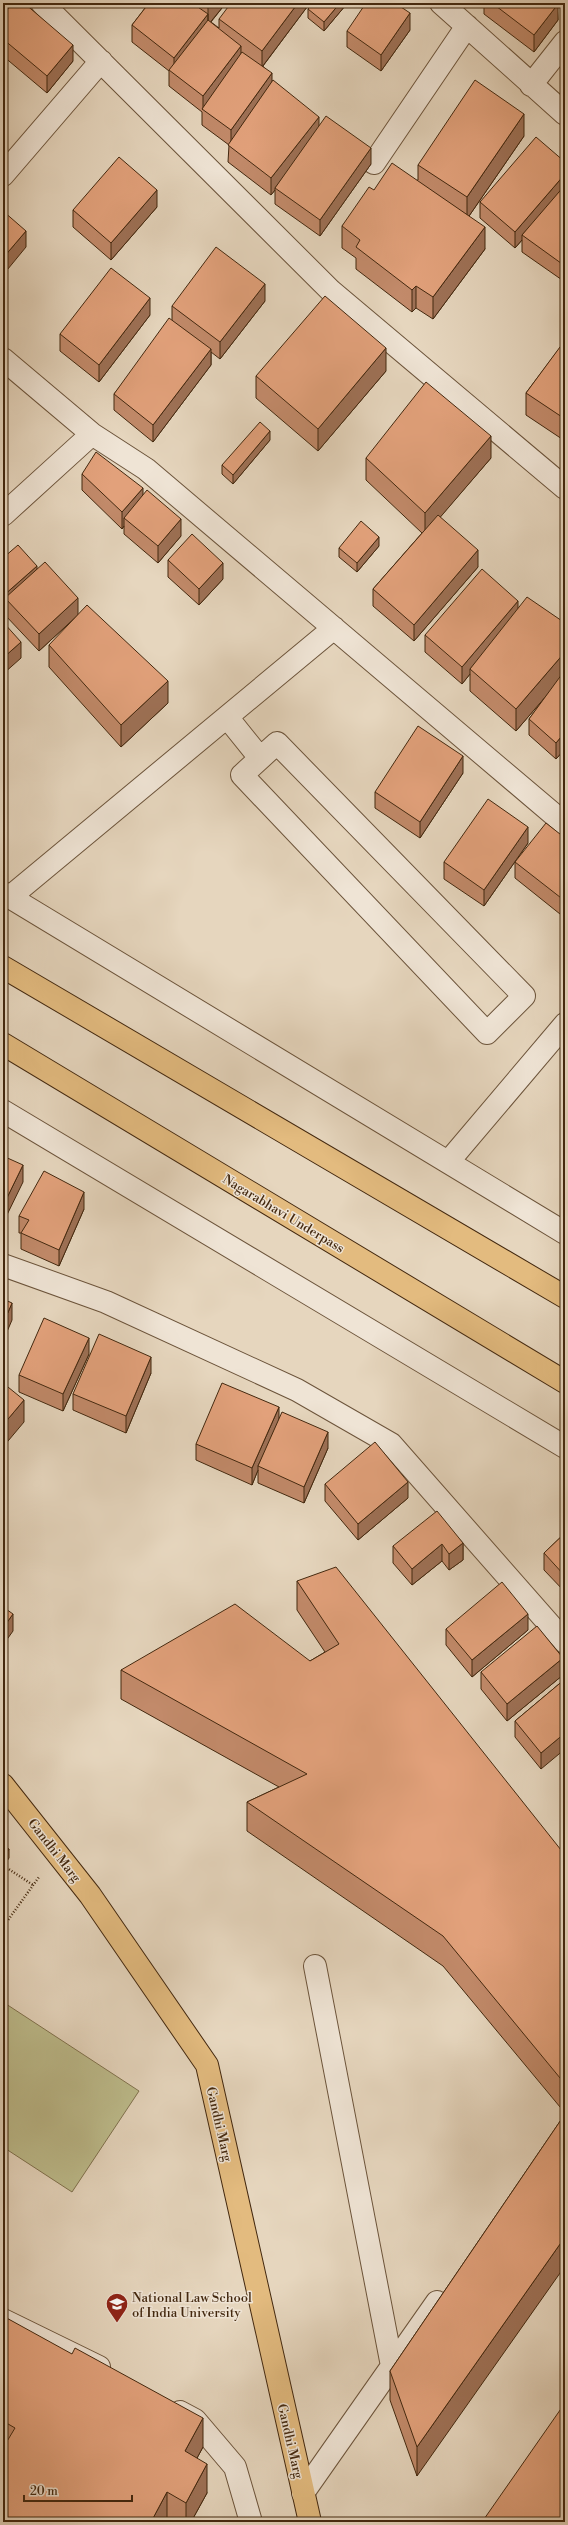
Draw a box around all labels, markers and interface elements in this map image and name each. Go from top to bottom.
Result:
street label: Nagarabhavi Underpass [220,1171,347,1257]
street label: Gandhi Marg [24,1816,84,1886]
street label: Gandhi Marg [203,2085,235,2163]
place label: National Law School of India University [132,2290,252,2321]
school or university icon: National Law School of India University [104,2291,130,2324]
street label: Gandhi Marg [274,2402,306,2480]
scale bar [24,2477,132,2503]
text: 20 m [30,2484,58,2499]

